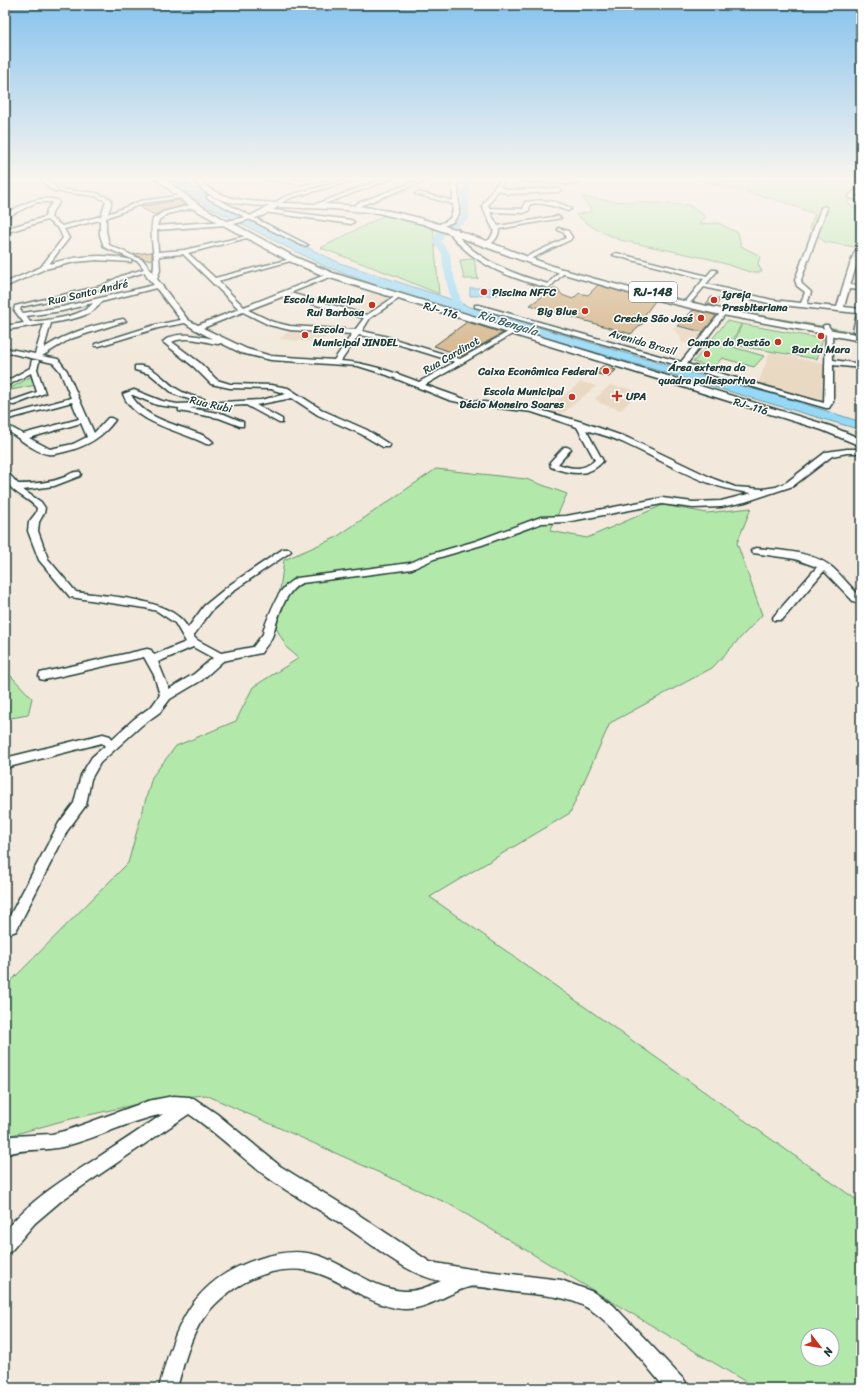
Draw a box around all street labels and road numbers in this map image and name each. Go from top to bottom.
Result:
street label: Rua Santo André [46,274,130,311]
road number: RJ-148 [629,282,677,302]
street label: RJ- 116 [421,296,461,325]
street label: Avenida Brasil [606,324,680,361]
street label: Rua Cardinot [419,331,483,379]
street label: Rua Rubi [188,390,235,419]
street label: RJ- 116 [731,392,771,421]

